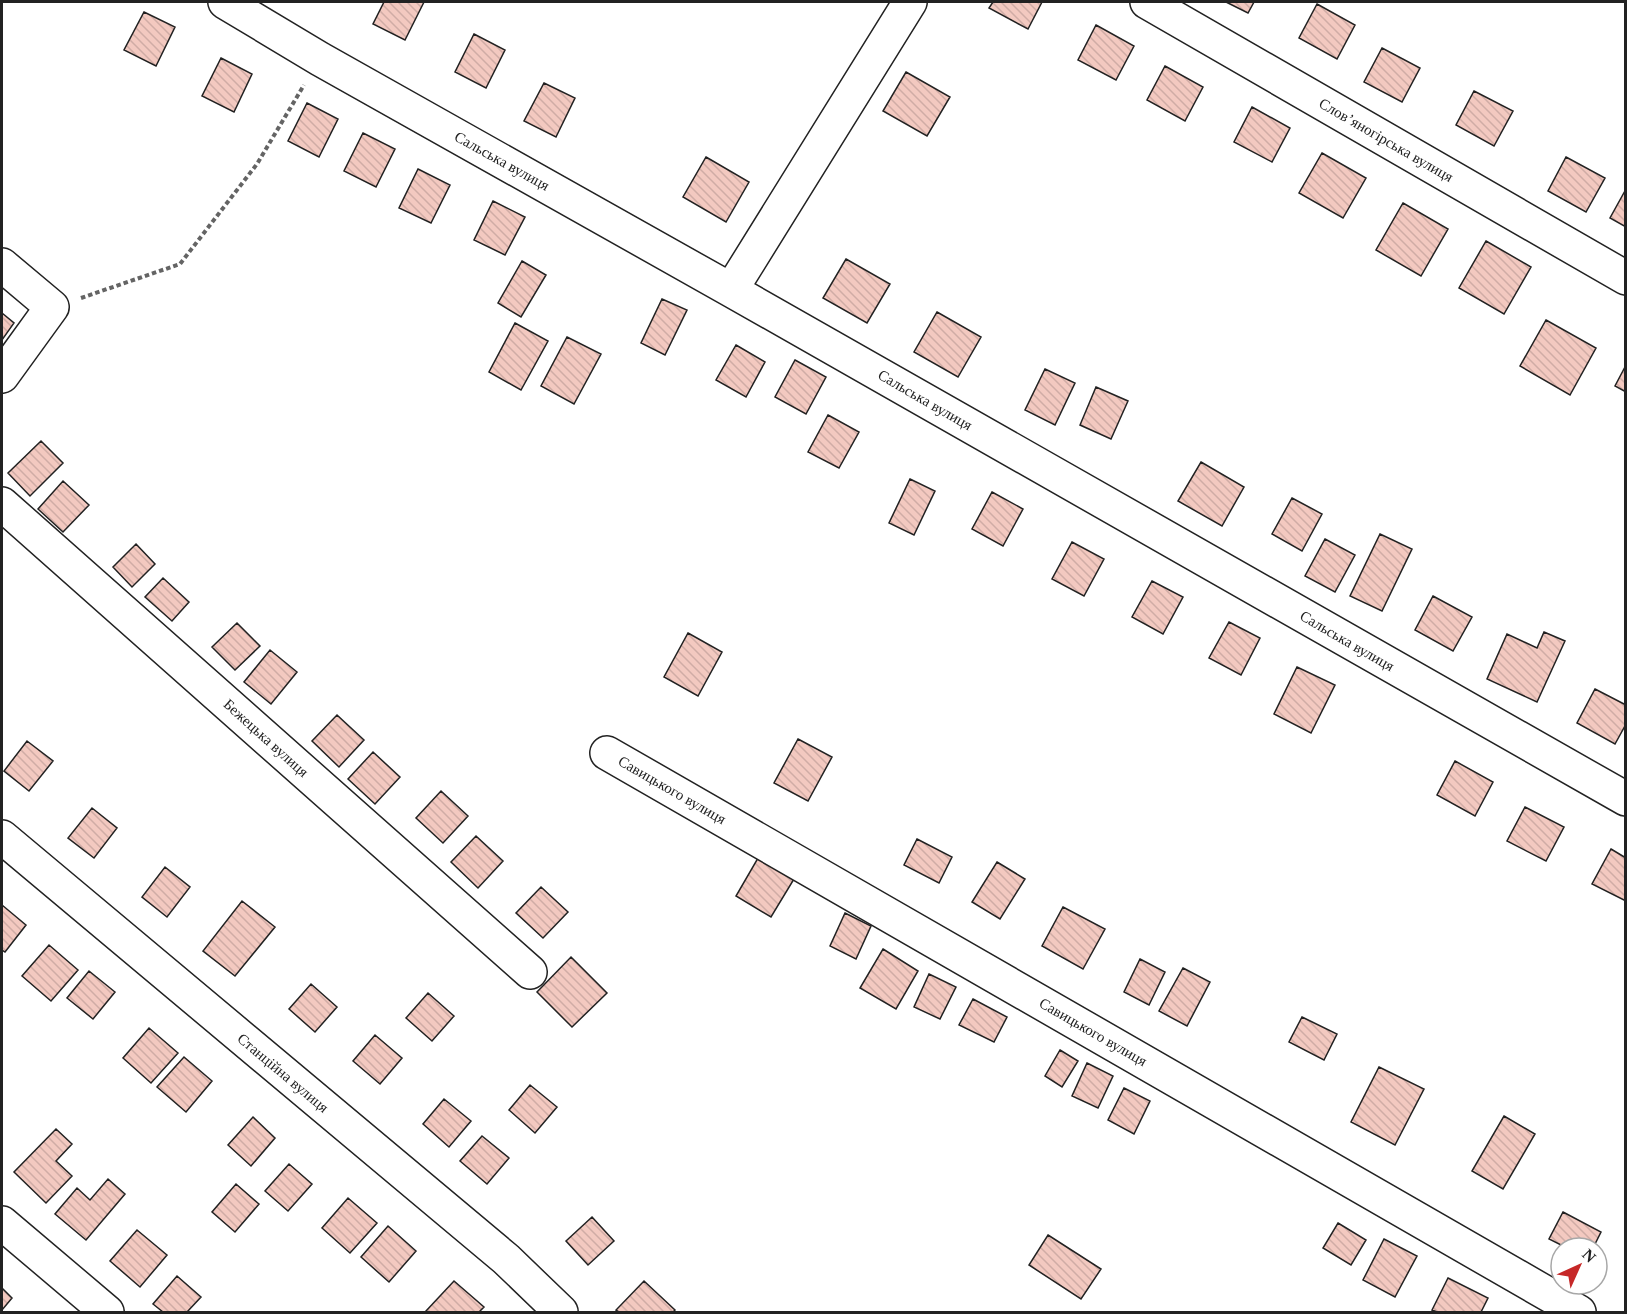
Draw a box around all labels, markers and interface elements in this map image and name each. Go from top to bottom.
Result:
street label: Слов’яногірська вулиця [1316,95,1456,185]
street label: Сальська вулиця [452,128,552,194]
street label: Сальська вулиця [875,367,975,433]
street label: Сальська вулиця [1297,608,1397,674]
street label: Бежецька вулиця [220,696,312,780]
street label: Савицького вулиця [615,753,729,827]
street label: Савицького вулиця [1036,995,1150,1069]
street label: Станційна вулиця [234,1030,332,1116]
north arrow [1549,1236,1609,1296]
text: N [1579,1246,1600,1266]

